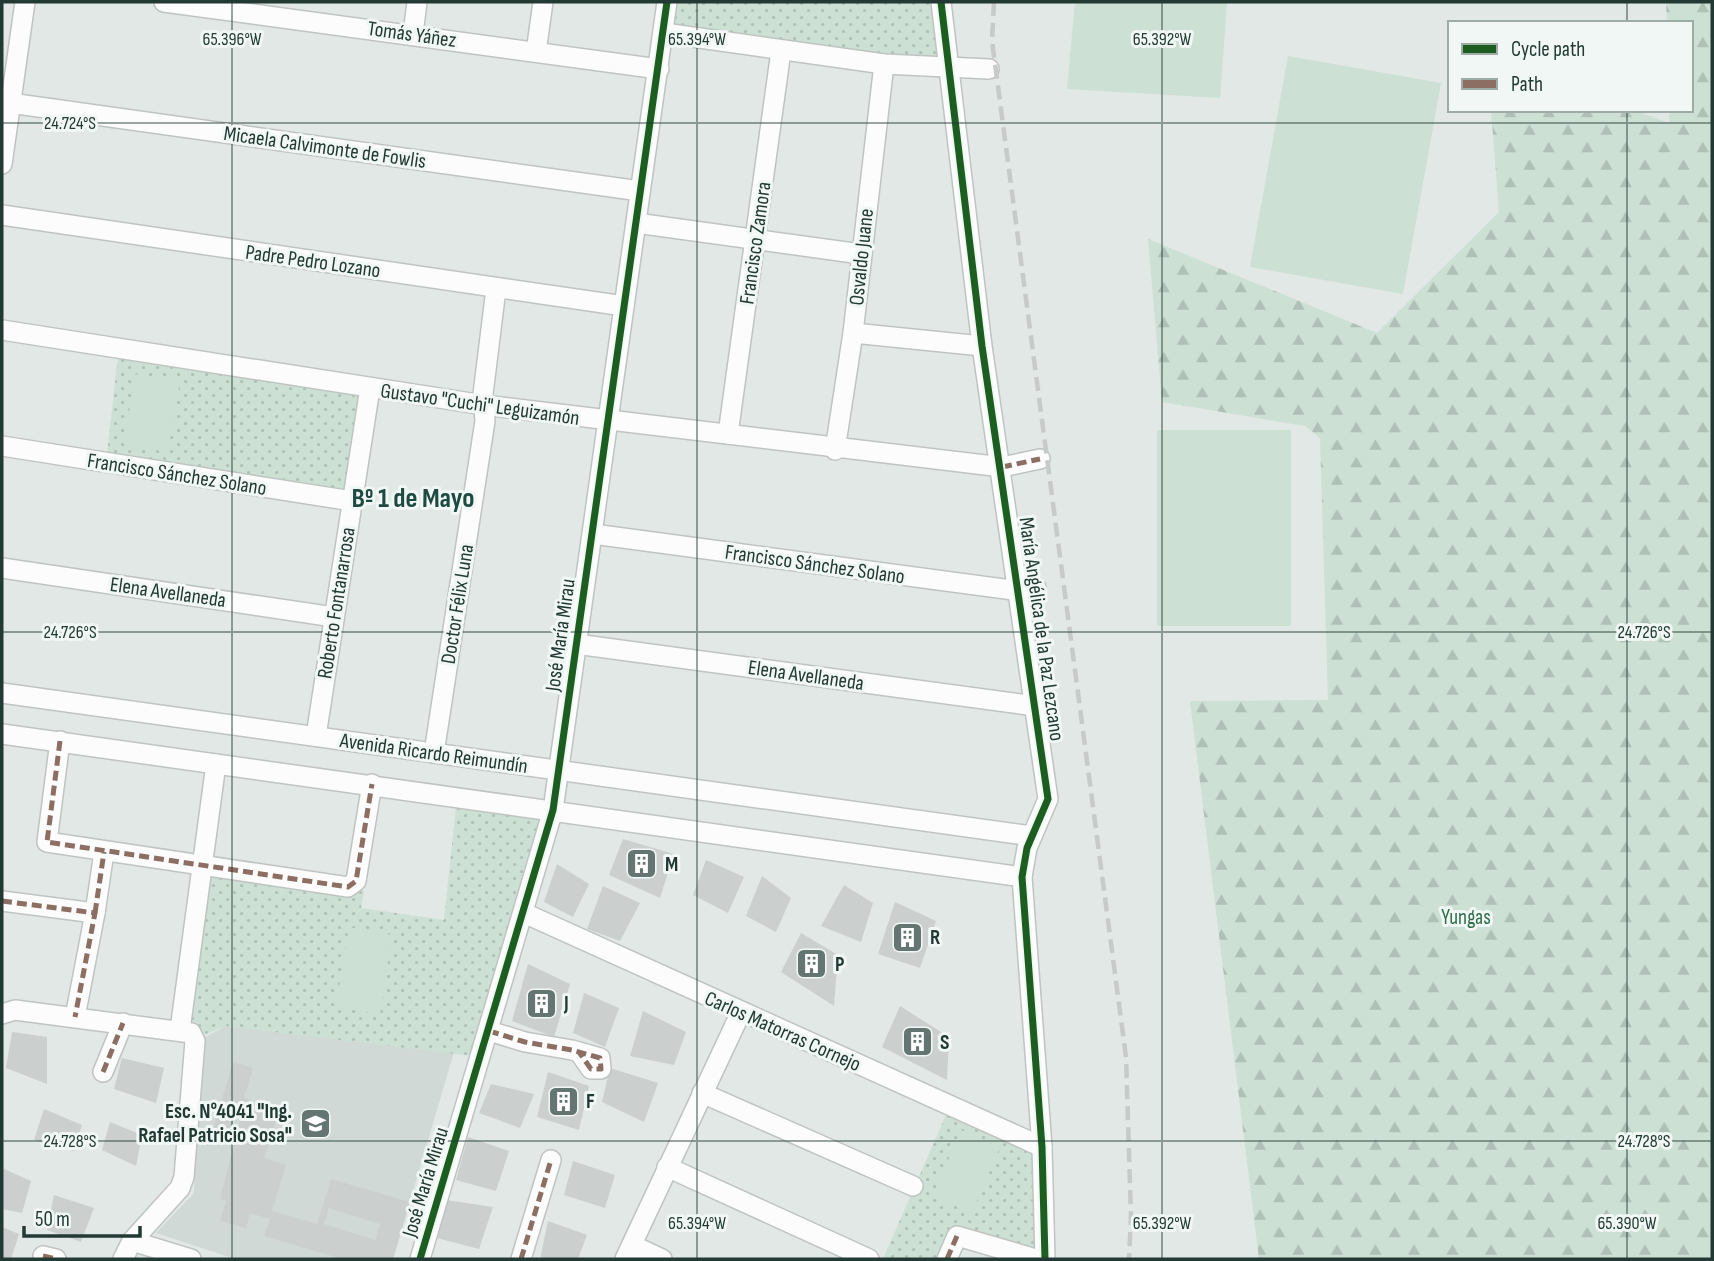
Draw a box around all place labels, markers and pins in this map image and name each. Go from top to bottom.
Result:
building icon: M [625,847,659,881]
place label: M [665,852,678,877]
building icon: R [890,920,924,954]
place label: R [930,925,940,950]
building icon: P [795,947,829,981]
place label: P [835,952,845,977]
building icon: J [524,986,558,1020]
place label: J [563,991,569,1016]
building icon: S [900,1025,934,1059]
place label: S [940,1030,949,1055]
building icon: F [546,1084,580,1118]
place label: F [586,1089,595,1114]
place label: Esc. N°4041 "Ing. Rafael Patricio Sosa" [138,1099,292,1148]
school or university icon: Esc. N°4041 "Ing. Rafael Patricio Sosa" [298,1106,332,1140]

